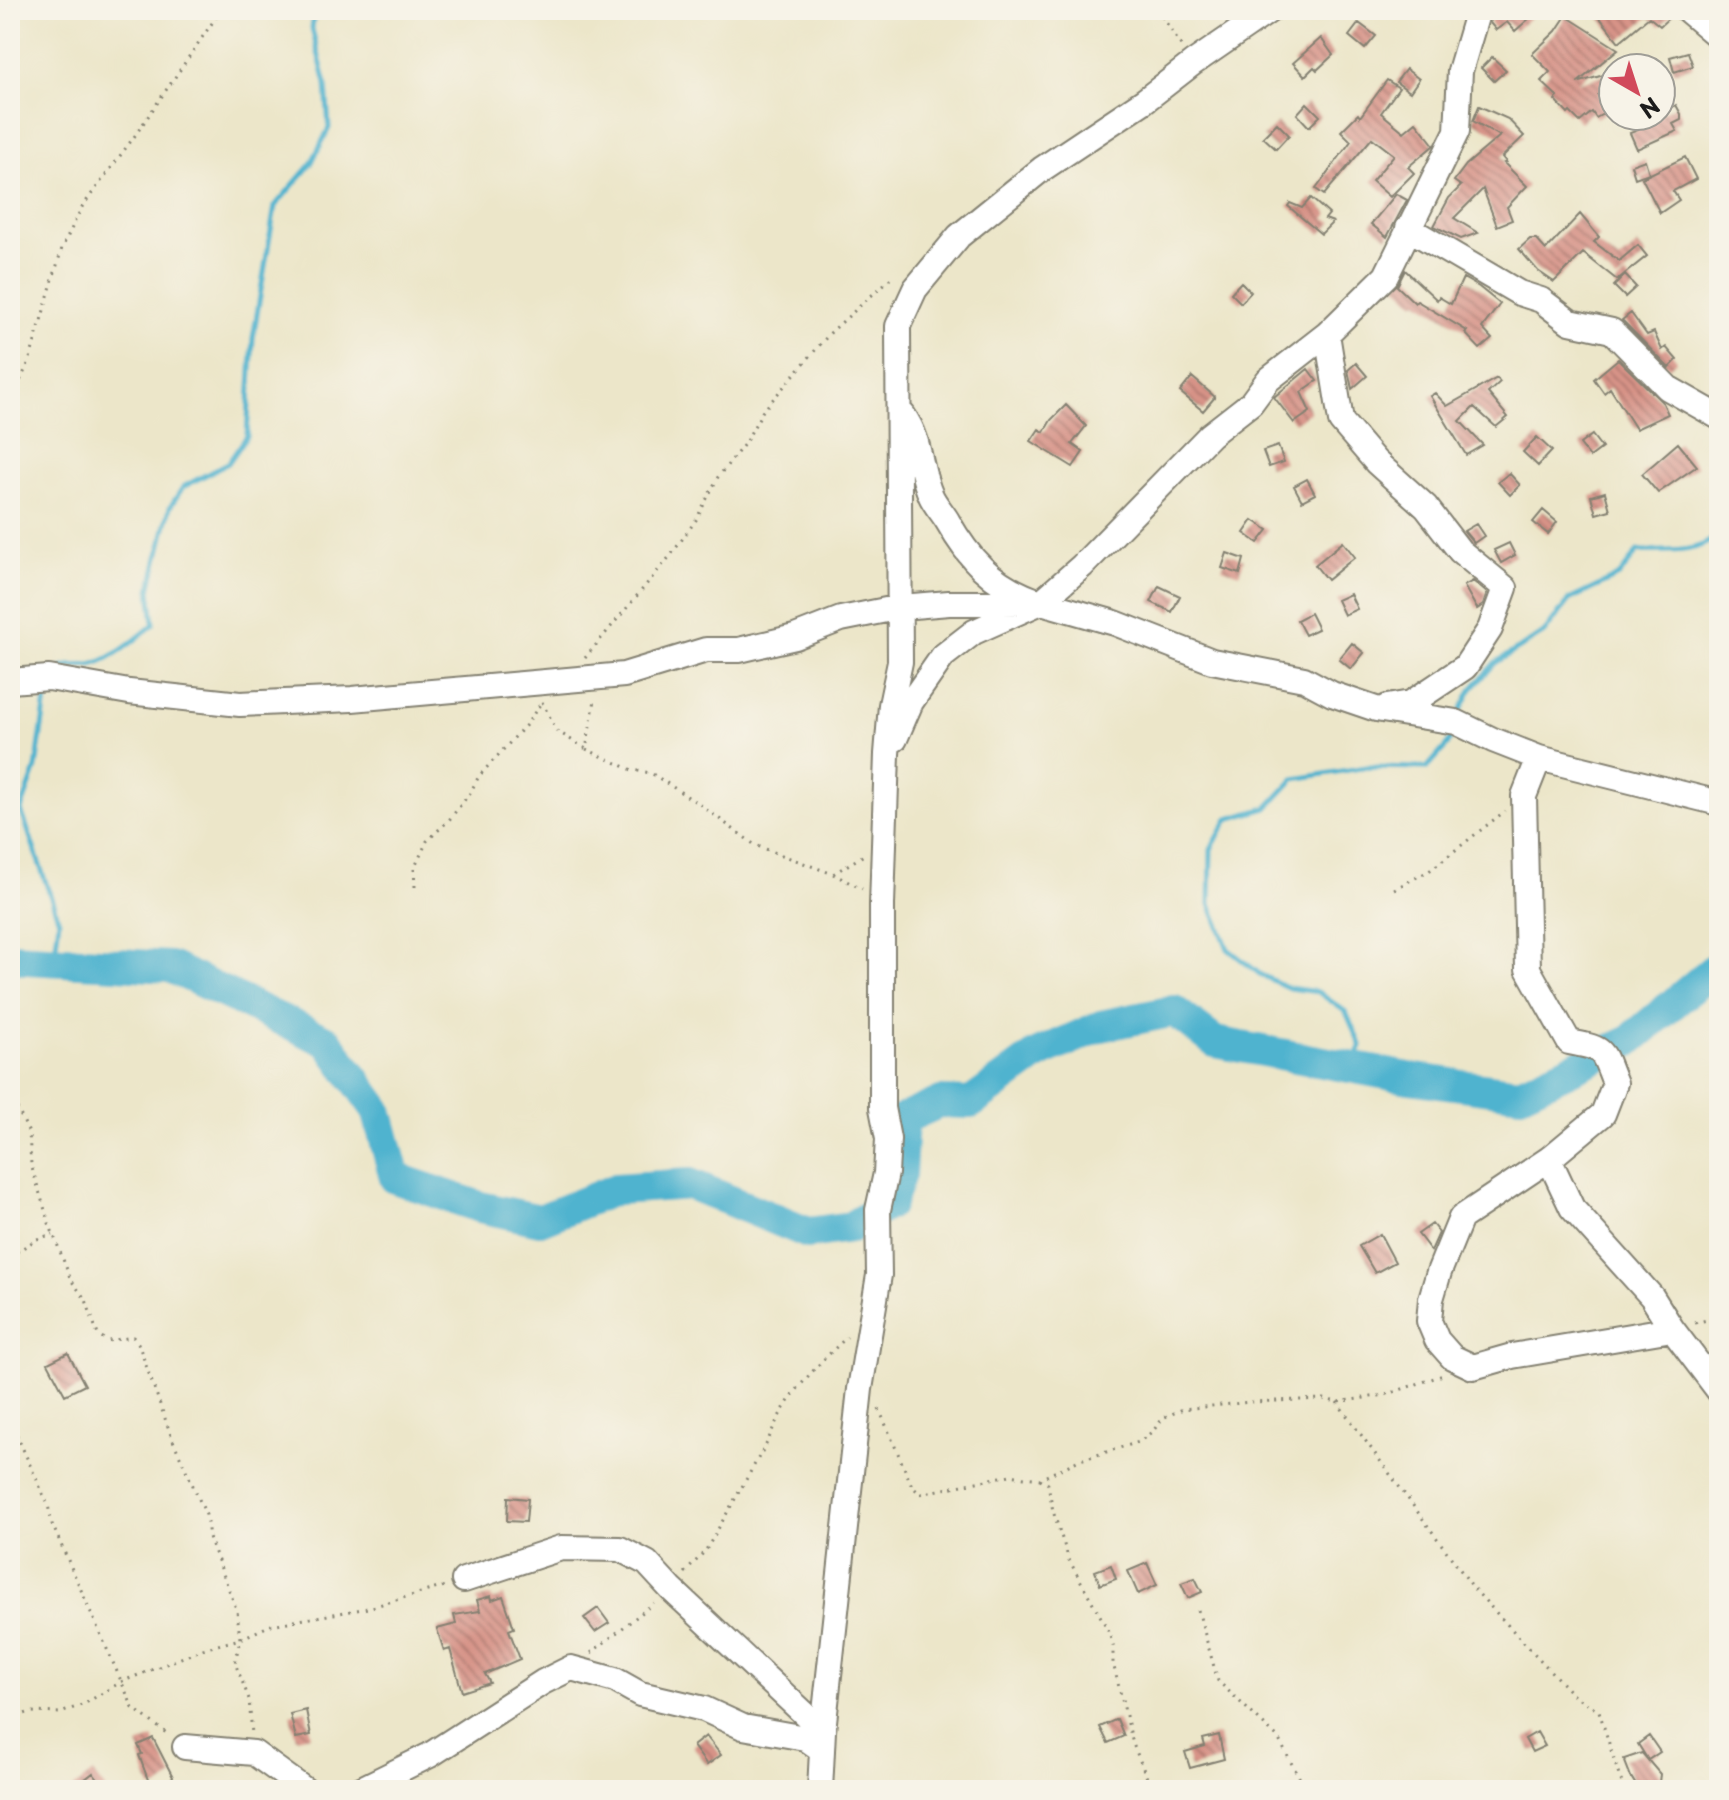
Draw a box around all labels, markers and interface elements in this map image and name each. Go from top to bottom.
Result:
north arrow [1597,52,1677,132]
text: N [1633,90,1668,127]

